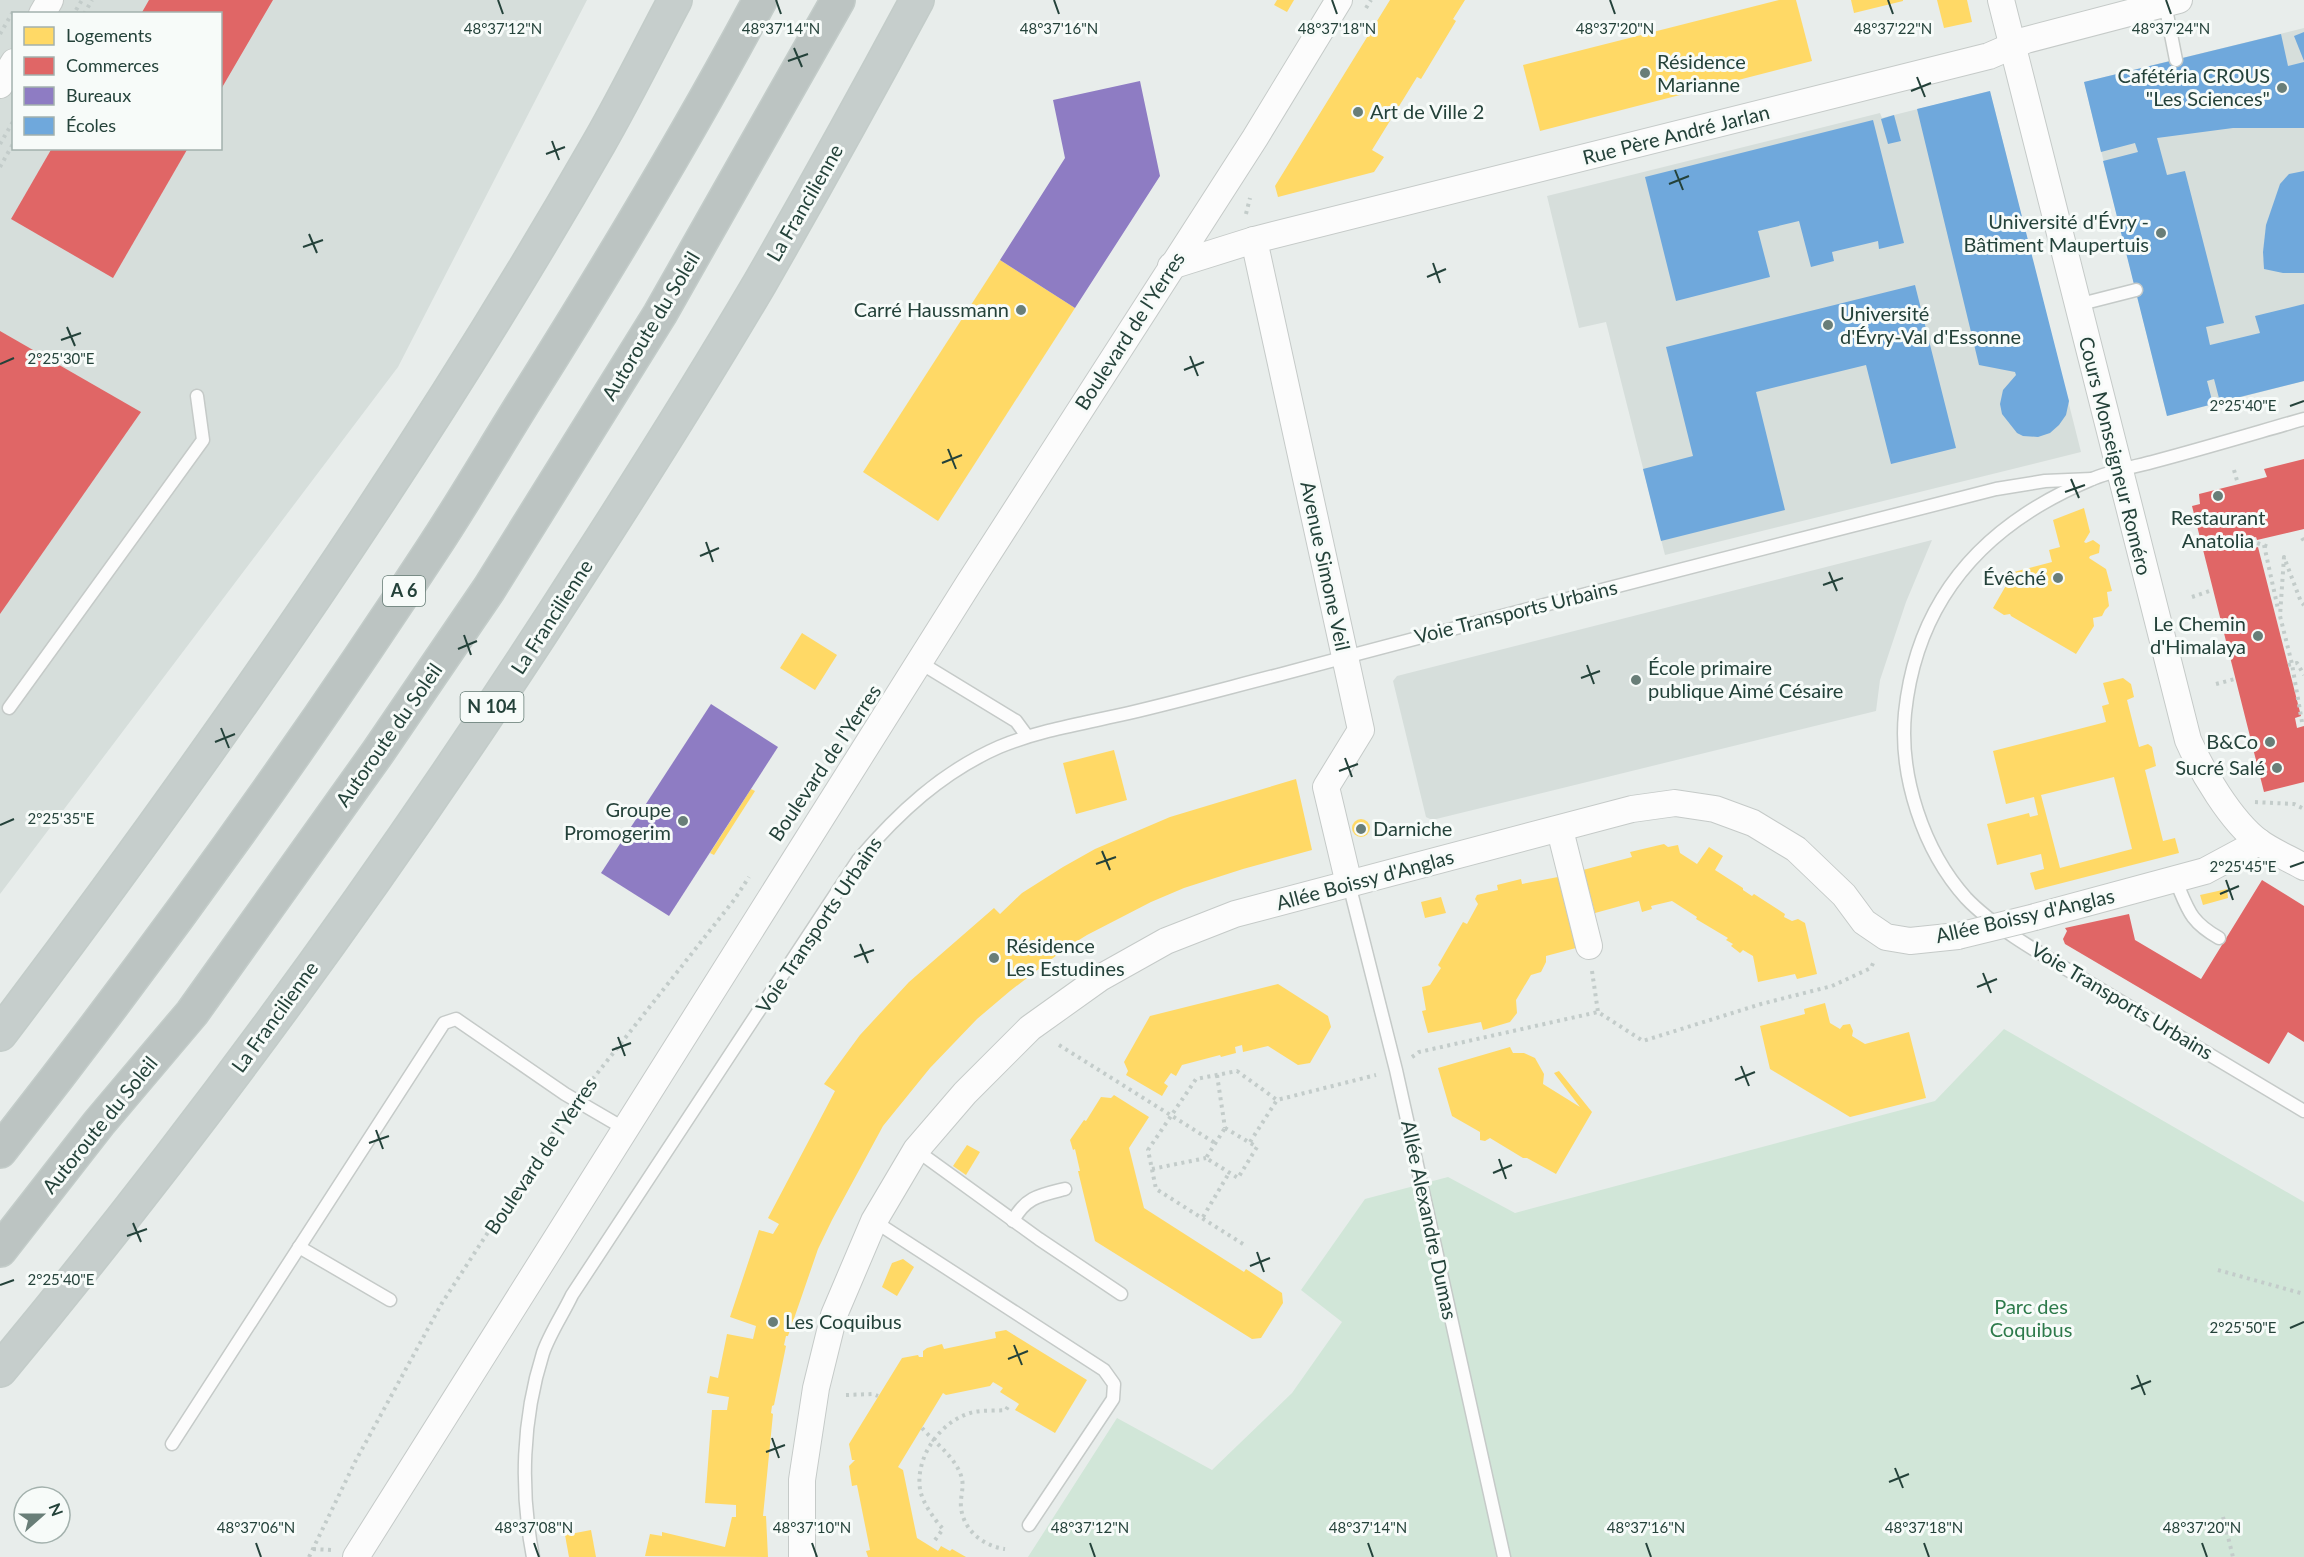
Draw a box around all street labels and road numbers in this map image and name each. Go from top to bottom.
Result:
street label: Rue Père André Jarlan [1580,99,1772,169]
street label: La Francilienne [761,140,847,265]
street label: Autoroute du Soleil [596,247,704,404]
street label: Boulevard de l'Yerres [1069,247,1189,414]
street label: Cours Monseigneur Roméro [2075,334,2157,578]
street label: Avenue Simone Veil [1296,479,1356,653]
street label: La Francilienne [505,555,597,678]
street label: Voie Transports Urbains [1412,574,1620,648]
road number: A 6 [383,576,425,606]
street label: Autoroute du Soleil [330,658,447,811]
street label: Boulevard de l'Yerres [763,680,885,845]
road number: N 104 [460,692,524,722]
street label: Voie Transports Urbains [750,832,886,1017]
street label: Allée Boissy d'Anglas [1273,844,1456,914]
street label: Allée Boissy d'Anglas [1933,883,2116,947]
street label: Voie Transports Urbains [2027,936,2218,1064]
street label: La Francilienne [226,956,322,1077]
street label: Autoroute du Soleil [37,1051,162,1198]
street label: Boulevard de l'Yerres [479,1073,601,1238]
street label: Allée Alexandre Dumas [1397,1118,1463,1322]

